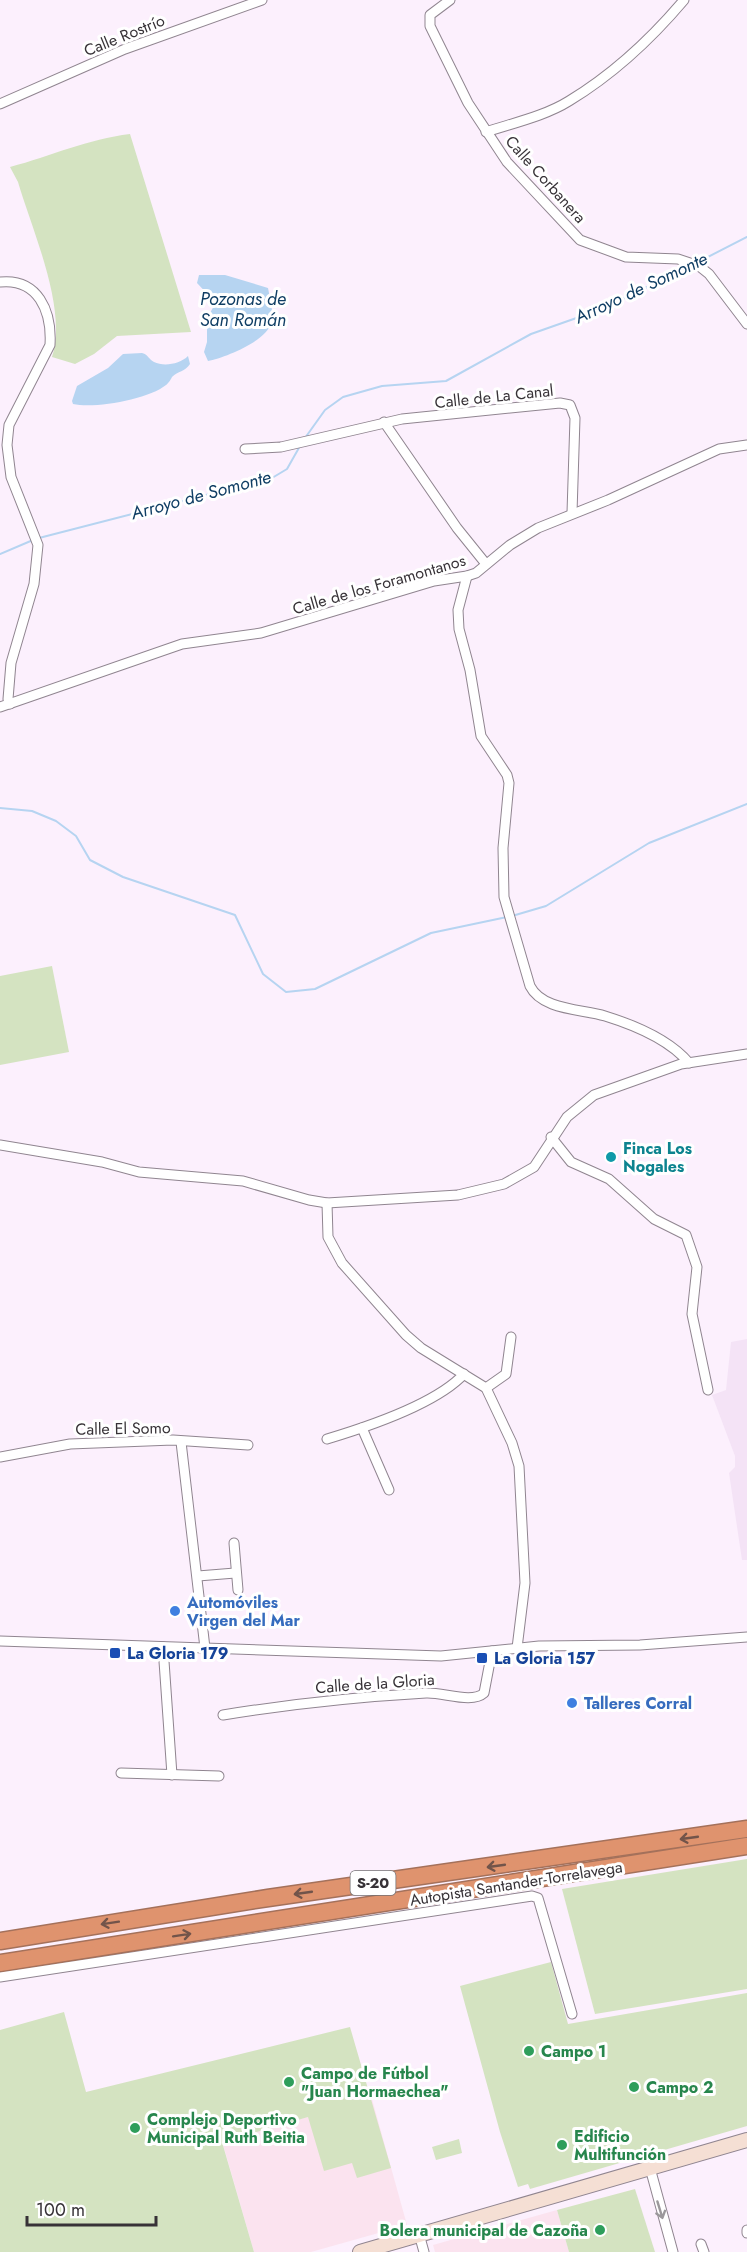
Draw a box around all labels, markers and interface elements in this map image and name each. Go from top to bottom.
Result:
street label: Calle Rostrío [80,9,168,62]
street label: Calle Corbanera [500,130,591,228]
water label: Arroyo de Somonte [569,246,712,331]
water label: Pozonas de San Román [200,286,286,333]
street label: Calle de La Canal [433,379,555,414]
water label: Arroyo de Somonte [127,464,274,526]
street label: Calle de los Foramontanos [290,549,468,620]
place label: Finca Los Nogales [623,1137,692,1178]
marker: Finca Los Nogales [604,1150,618,1164]
street label: Calle El Somo [75,1416,171,1441]
place label: Automóviles Virgen del Mar [186,1591,300,1632]
marker: Automóviles Virgen del Mar [168,1604,182,1618]
place label: La Gloria 179 [127,1642,229,1665]
marker: La Gloria 179 [108,1646,122,1660]
place label: La Gloria 157 [494,1647,596,1670]
marker: La Gloria 157 [475,1651,489,1665]
street label: Calle de la Gloria [315,1668,435,1699]
place label: Talleres Corral [584,1692,692,1715]
marker: Talleres Corral [565,1696,579,1710]
one-way arrow [680,1832,700,1843]
street label: Autopista Santander-Torrelavega [408,1855,624,1912]
one-way arrow [487,1860,507,1871]
road number: S-20 [350,1871,395,1895]
one-way arrow [294,1888,314,1899]
one-way arrow [101,1917,121,1928]
one-way arrow [172,1929,192,1940]
place label: Campo 1 [541,2040,606,2063]
marker: Campo 1 [522,2044,536,2058]
place label: Campo de Fútbol "Juan Hormaechea" [301,2062,449,2103]
marker: Campo de Fútbol "Juan Hormaechea" [282,2075,296,2089]
place label: Campo 2 [646,2076,714,2099]
marker: Campo 2 [627,2080,641,2094]
place label: Complejo Deportivo Municipal Ruth Beitia [147,2108,305,2149]
marker: Complejo Deportivo Municipal Ruth Beitia [128,2121,142,2135]
place label: Edificio Multifunción [574,2125,666,2166]
marker: Edificio Multifunción [555,2138,569,2152]
scale bar [27,2189,156,2227]
text: 100 m [36,2197,85,2223]
one-way arrow [655,2200,666,2219]
place label: Bolera municipal de Cazoña [380,2219,588,2242]
marker: Bolera municipal de Cazoña [593,2223,607,2237]

